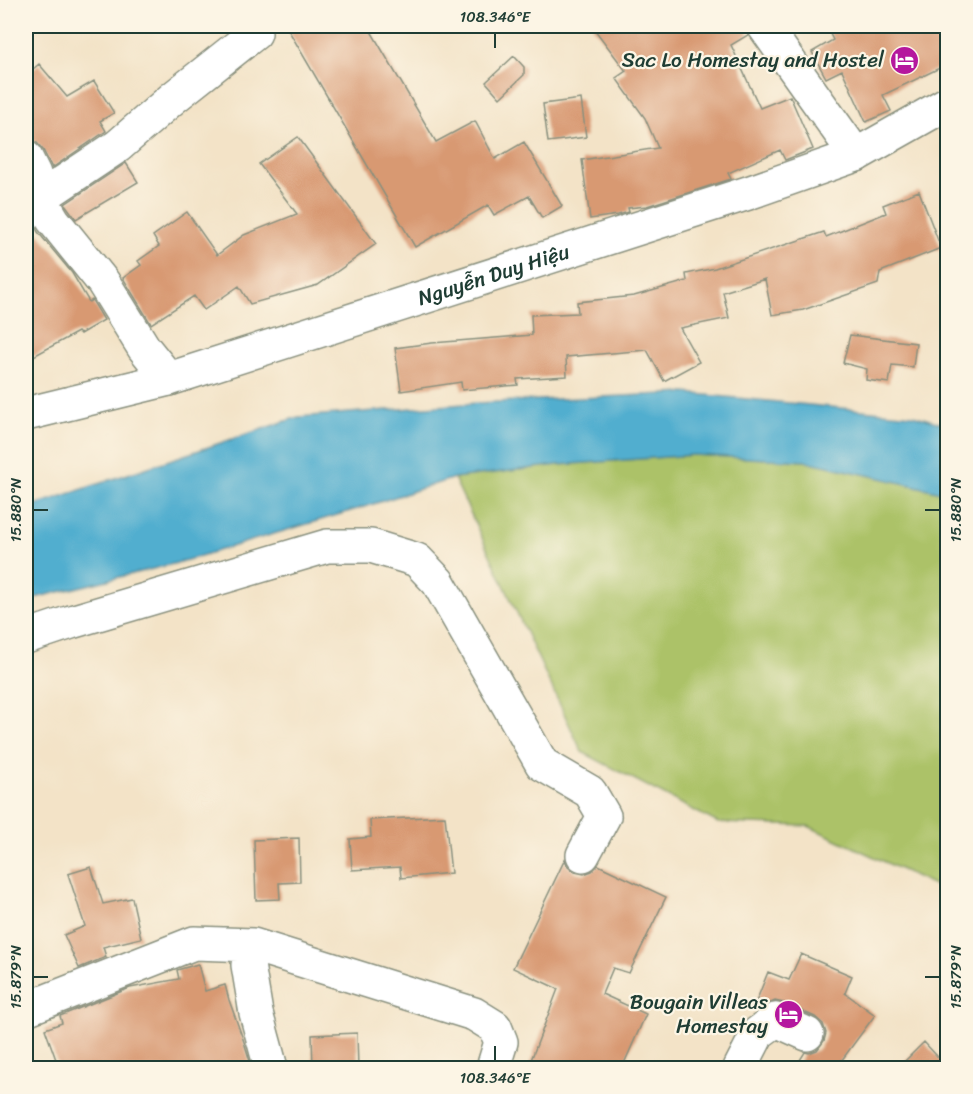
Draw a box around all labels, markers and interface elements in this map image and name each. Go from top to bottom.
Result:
text: 108.346°E [460,4,532,30]
place label: Sac Lo Homestay and Hostel [622,41,885,79]
hotel icon: Sac Lo Homestay and Hostel [889,44,921,76]
street label: Nguyễn Duy Hiệu [412,232,575,317]
text: 15.880°N [3,477,29,542]
text: 15.880°N [943,477,969,542]
text: 15.879°N [3,945,29,1009]
text: 15.879°N [943,945,969,1009]
place label: Bougain Villeas Homestay [630,983,768,1045]
hotel icon: Bougain Villeas Homestay [773,998,805,1030]
text: 108.346°E [460,1065,532,1091]

